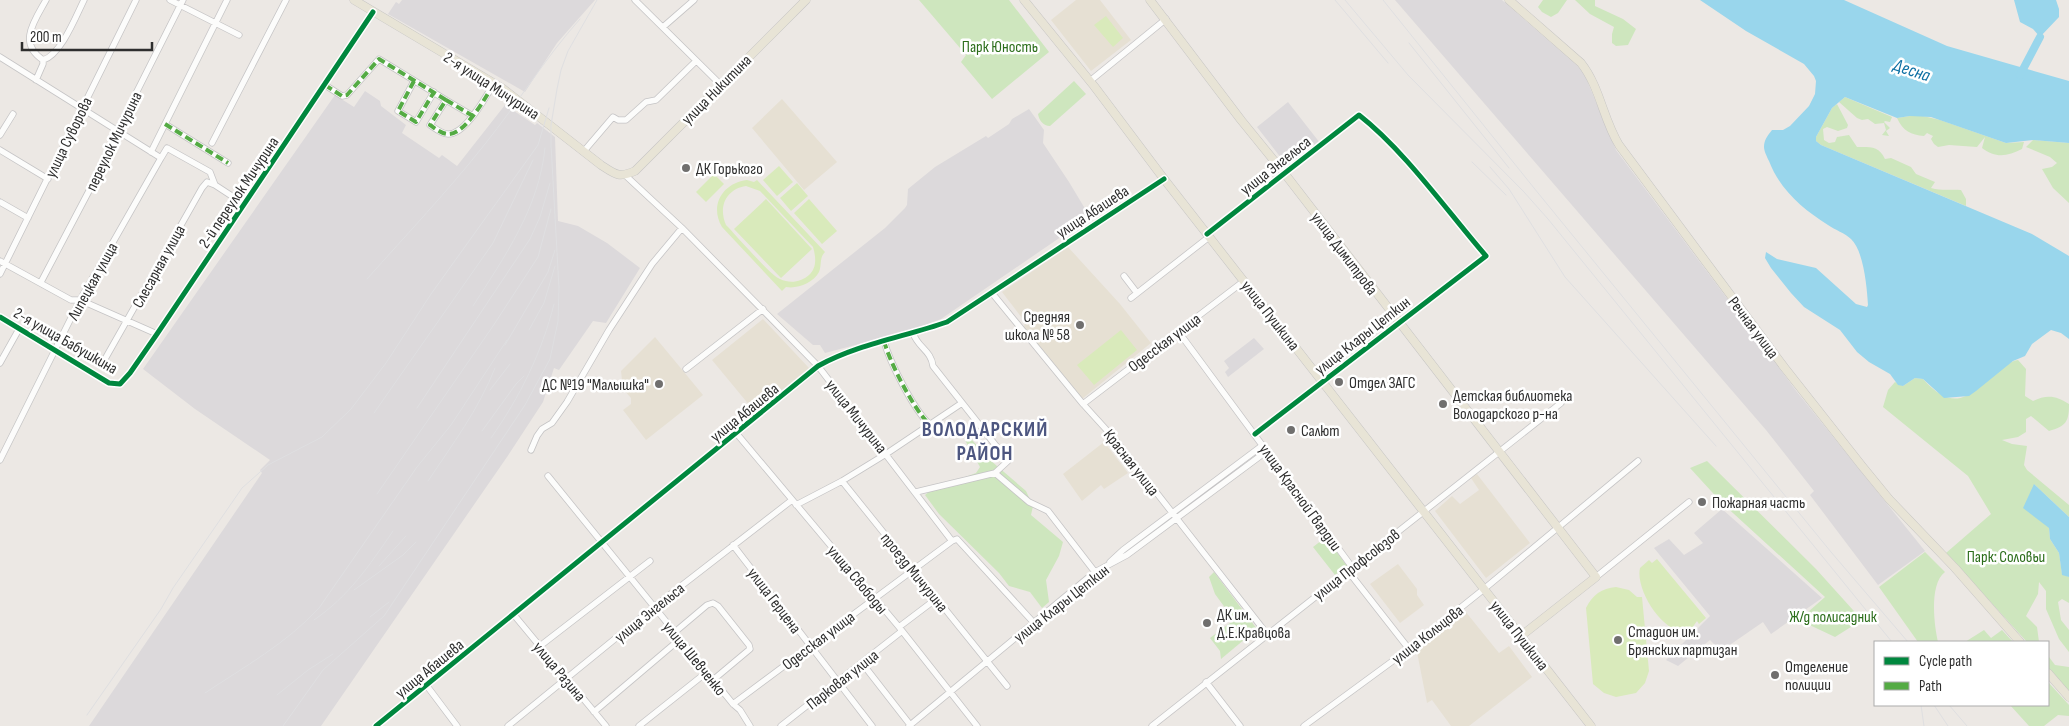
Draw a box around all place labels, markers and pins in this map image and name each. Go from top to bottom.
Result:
place label: ДК Горького [696,160,763,179]
marker: ДК Горького [680,162,692,174]
place label: Средняя школа № 58 [1005,308,1070,345]
marker: Средняя школа № 58 [1074,319,1086,331]
place label: Отдел ЗАГС [1349,374,1416,393]
place label: ДС №19 "Малышка" [542,376,649,395]
marker: Отдел ЗАГС [1333,376,1345,388]
marker: ДС №19 "Малышка" [653,378,665,390]
place label: Детская библиотека Володарского р-на [1453,387,1572,424]
marker: Детская библиотека Володарского р-на [1437,398,1449,410]
place label: Салют [1301,422,1340,441]
marker: Салют [1285,424,1297,436]
place label: Пожарная часть [1712,494,1805,513]
marker: Пожарная часть [1696,496,1708,508]
place label: ДК им. Д.Е.Кравцова [1217,606,1290,643]
marker: ДК им. Д.Е.Кравцова [1201,617,1213,629]
place label: Стадион им. Брянских партизан [1628,623,1737,660]
marker: Стадион им. Брянских партизан [1612,634,1624,646]
place label: Отделение полиции [1785,658,1848,695]
marker: Отделение полиции [1769,669,1781,681]

